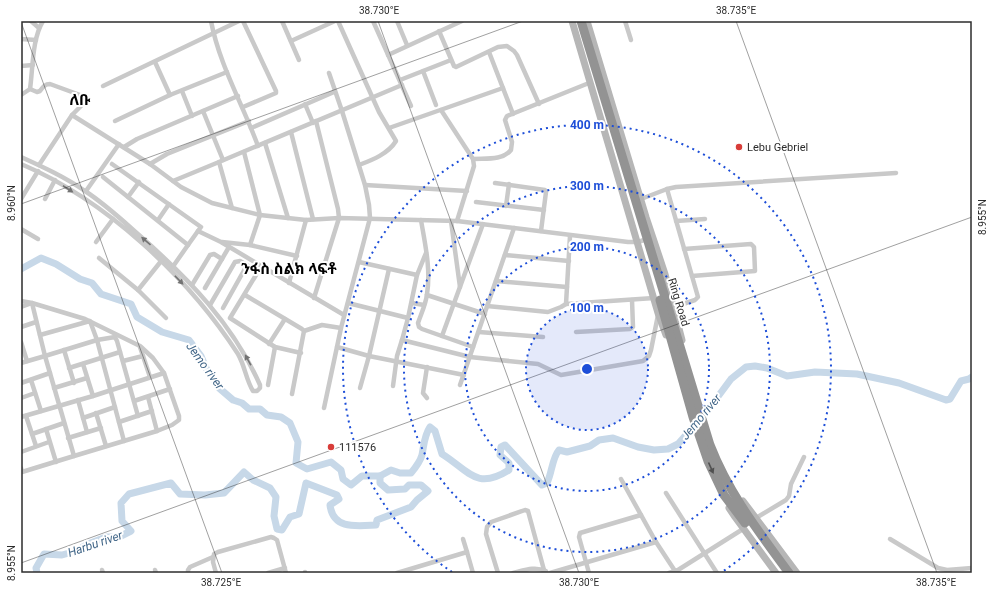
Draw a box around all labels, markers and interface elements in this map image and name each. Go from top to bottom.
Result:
text: 38.730°E [359,5,399,16]
text: 38.735°E [716,5,756,16]
district label: ለቡ [70,91,91,109]
text: 400 m [570,118,604,132]
place label: Lebu Gebriel [747,141,808,154]
marker: Lebu Gebriel [734,142,744,152]
text: 300 m [570,179,604,193]
text: 8.960°N [6,185,17,221]
one-way arrow [63,185,73,193]
text: 8.955°N [977,199,988,235]
one-way arrow [141,236,151,245]
text: 200 m [570,240,604,254]
district label: ንፋስ ስልክ ላፍቶ [241,260,337,278]
one-way arrow [174,275,183,285]
street label: Ring Road [665,276,692,328]
text: 100 m [570,301,604,315]
water label: Jemo river [183,340,227,393]
one-way arrow [244,354,251,366]
centre of rings [580,362,594,376]
water label: Jemo river [678,391,725,443]
place label: 111576 [339,441,376,454]
marker: 111576 [326,442,336,452]
one-way arrow [708,462,714,474]
water label: Harbu river [66,528,125,560]
text: 8.955°N [6,545,17,581]
text: 38.725°E [201,577,241,588]
text: 38.730°E [559,577,599,588]
text: 38.735°E [916,577,956,588]

